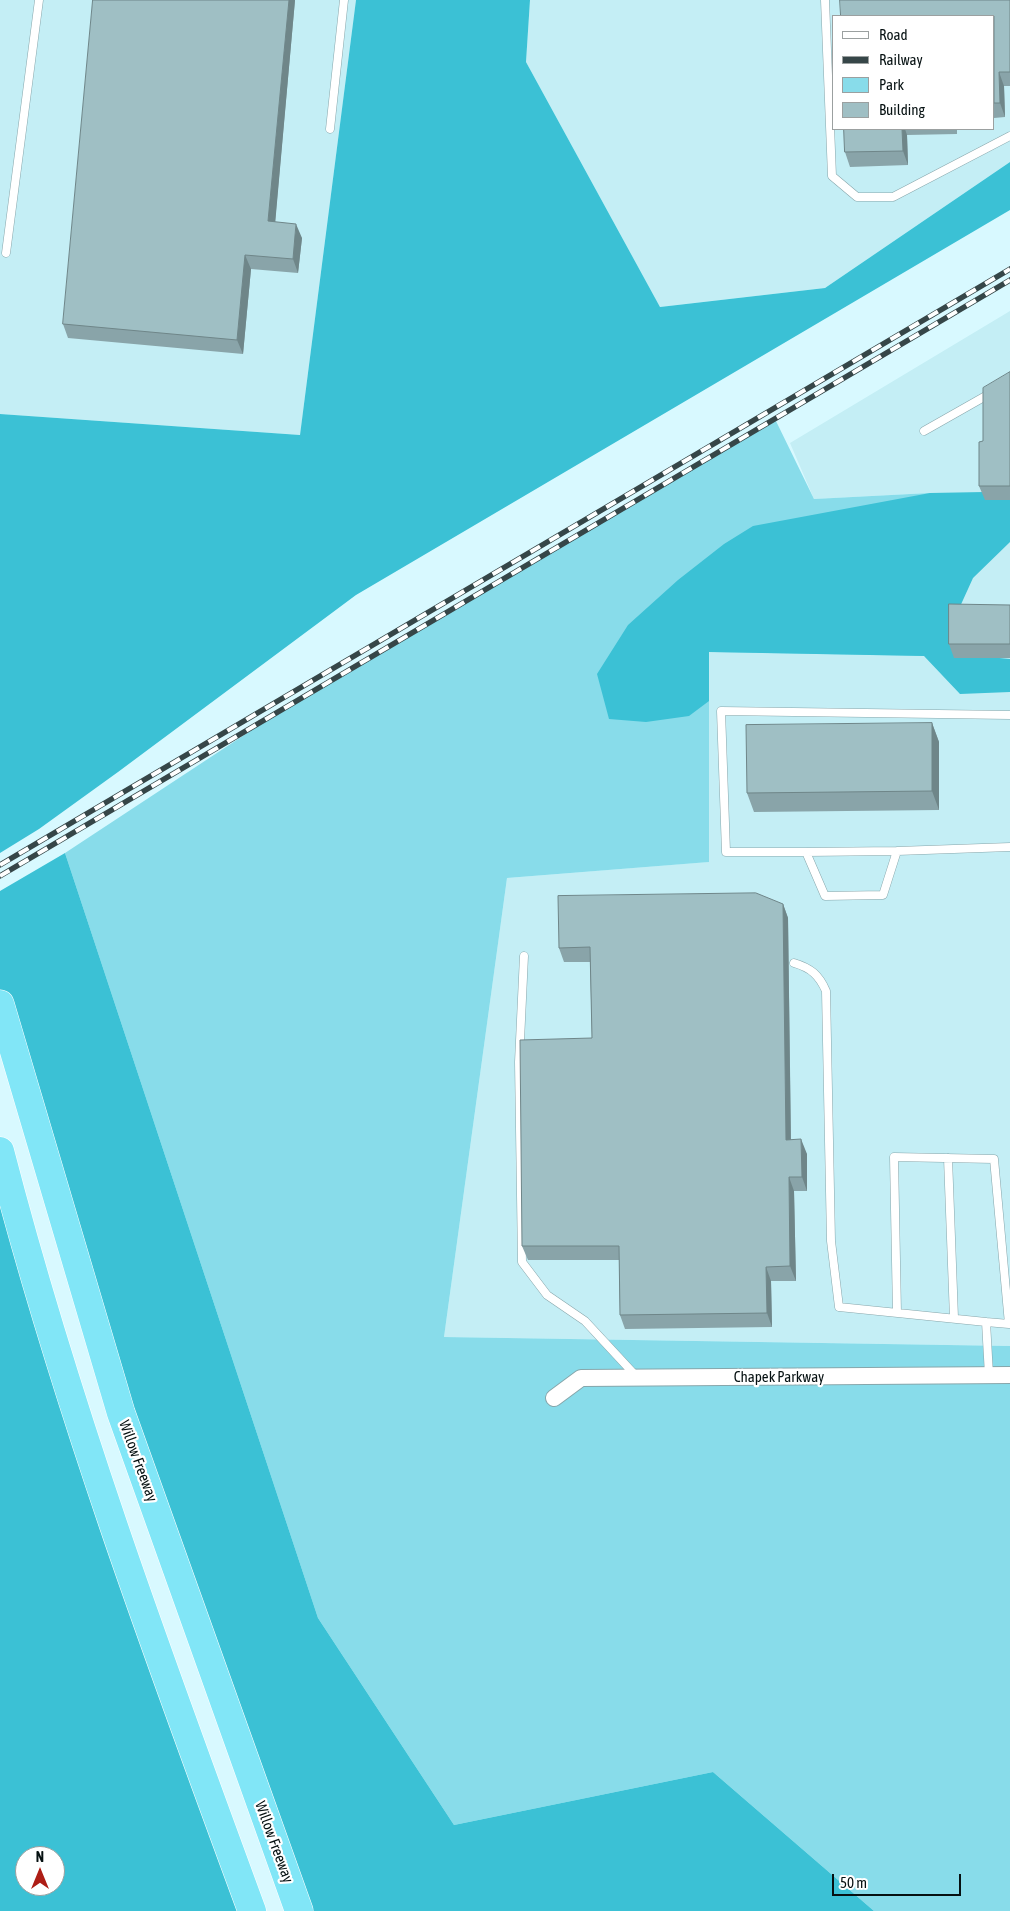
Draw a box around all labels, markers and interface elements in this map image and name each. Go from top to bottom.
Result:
legend [832,15,995,130]
text: Road [879,26,908,43]
text: Railway [879,51,923,68]
text: Park [879,76,904,93]
text: Building [879,101,925,118]
street label: Chapek Parkway [734,1368,824,1386]
street label: Willow Freeway [115,1418,161,1504]
street label: Willow Freeway [251,1799,297,1885]
north arrow [15,1846,65,1896]
text: N [36,1849,44,1865]
scale bar [835,1864,964,1896]
text: 50 m [840,1874,867,1891]

